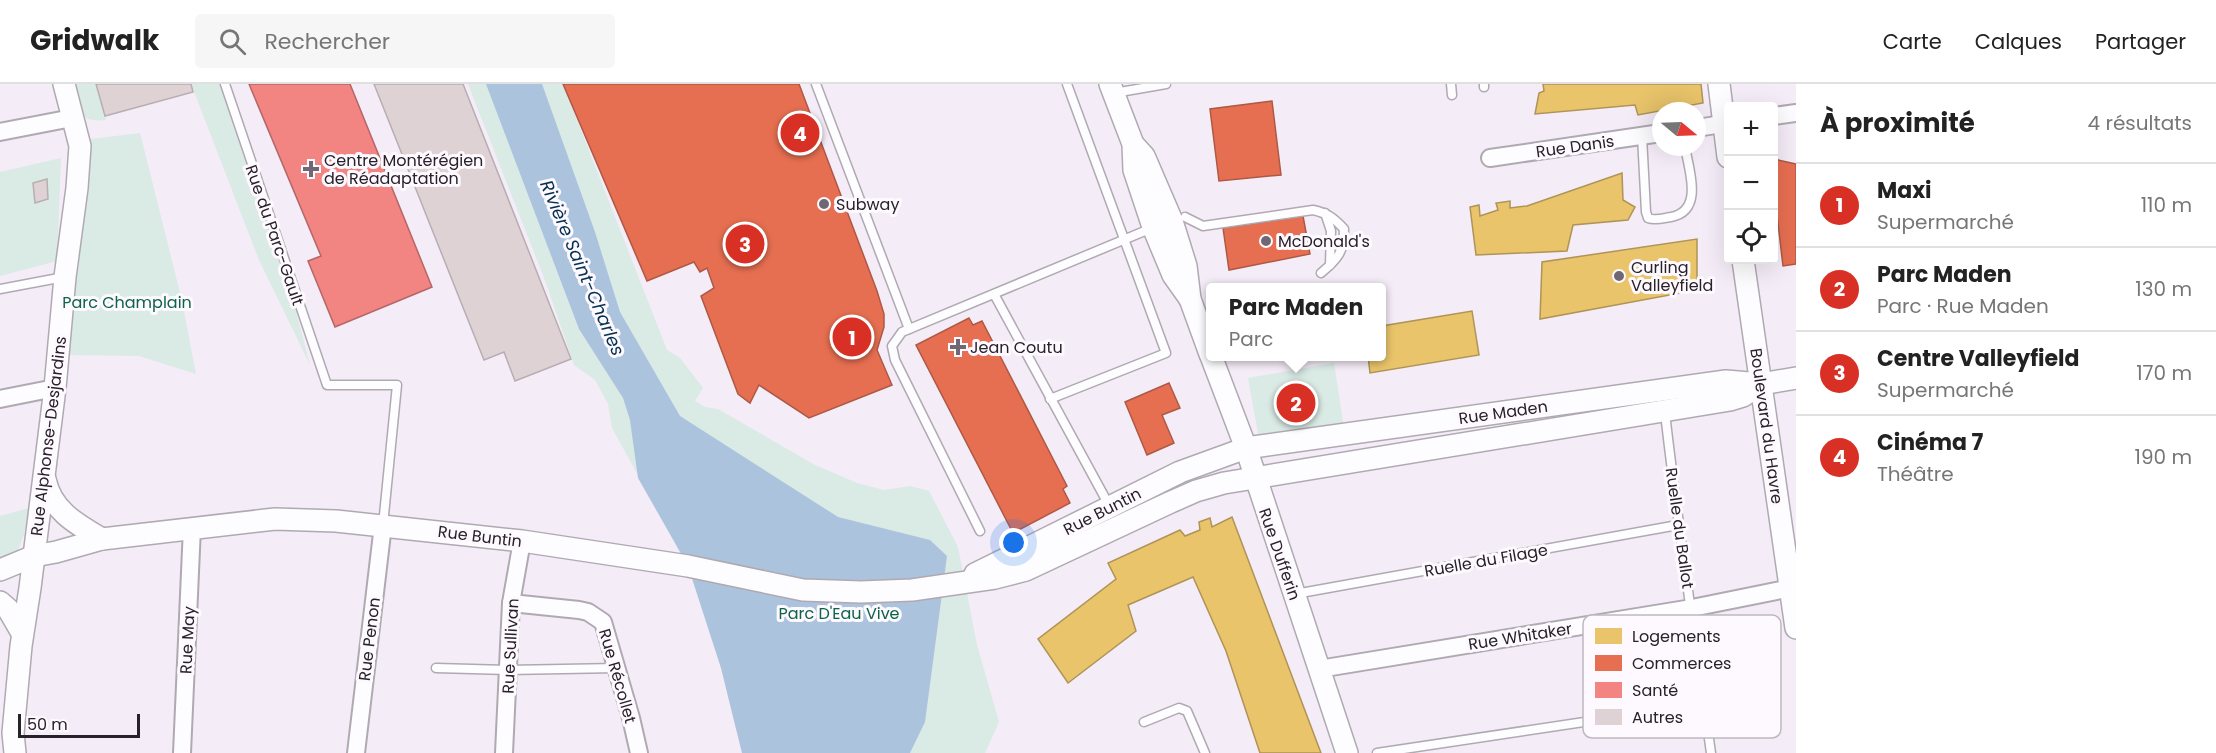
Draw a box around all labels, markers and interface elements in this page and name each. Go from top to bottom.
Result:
search box [195,14,615,68]
text: Gridwalk [30,21,159,60]
icon: search [216,25,249,58]
text: Rechercher [264,26,390,57]
text: Carte [1883,27,1942,56]
text: Calques [1975,27,2062,56]
text: Partager [2095,27,2186,56]
north arrow [1652,102,1706,156]
map controls [1724,102,1778,264]
button: + [1724,102,1778,156]
text: À proximité [1820,105,1975,141]
text: 4 résultats [2088,109,2192,137]
pin: 4 [780,110,820,156]
street label: Rue Danis [1534,130,1616,163]
place label: Centre Montérégien de Réadaptation [324,149,483,190]
button: − [1724,156,1778,210]
marker: Centre Montérégien de Réadaptation [302,160,320,178]
street label: Rue du Parc-Gault [240,162,309,309]
text: Maxi [1877,175,1932,206]
water label: Rivière Saint-Charles [534,176,631,360]
text: 1 [1836,191,1843,219]
text: 110 m [2141,191,2192,219]
place label: Subway [836,193,899,216]
marker: Subway [817,197,831,211]
text: Supermarché [1877,208,2014,236]
button: locate [1724,210,1778,264]
pin: 3 [726,222,764,266]
place label: McDonald's [1278,230,1370,253]
marker: McDonald's [1259,234,1273,248]
place label: Curling Valleyfield [1631,256,1713,297]
text: Parc Maden [1877,259,2012,290]
marker: Curling Valleyfield [1612,269,1626,283]
text: 2 [1834,275,1845,303]
text: 130 m [2135,275,2192,303]
popup [1206,283,1386,361]
park label: Parc Champlain [62,291,192,314]
text: Parc Maden [1229,292,1363,323]
text: Parc · Rue Maden [1877,292,2049,320]
pin: 1 [832,314,872,360]
text: Parc [1229,325,1273,353]
street label: Rue Alphonse-Desjardins [25,335,72,537]
place label: Jean Coutu [970,336,1063,359]
marker: Jean Coutu [951,340,965,354]
text: Centre Valleyfield [1877,343,2080,374]
street label: Boulevard du Havre [1744,347,1789,506]
text: 3 [1833,359,1846,387]
text: 170 m [2136,359,2192,387]
text: Supermarché [1877,376,2014,404]
pin: 2 [1276,380,1316,426]
street label: Rue Maden [1457,395,1549,430]
text: Cinéma 7 [1877,427,1983,458]
text: 4 [1833,443,1846,471]
text: 190 m [2135,443,2192,471]
text: Théâtre [1877,460,1954,488]
street label: Ruelle du Ballot [1660,466,1699,590]
street label: Rue Buntin [1059,482,1145,541]
street label: Rue Dufferin [1253,505,1306,603]
street label: Rue Buntin [437,520,523,553]
your location [999,528,1028,557]
street label: Ruelle du Filage [1423,538,1550,583]
street label: Rue Penon [353,596,386,682]
street label: Rue Sullivan [497,598,524,694]
park label: Parc D'Eau Vive [778,602,900,625]
street label: Rue May [174,606,201,674]
legend [1583,615,1781,738]
street label: Rue Whitaker [1467,617,1574,656]
text: Logements [1632,625,1721,648]
street label: Rue Récollet [593,626,642,726]
text: Commerces [1632,652,1731,675]
text: Santé [1632,679,1678,702]
text: Autres [1632,706,1683,729]
scale bar [18,711,140,738]
text: 50 m [27,713,68,736]

